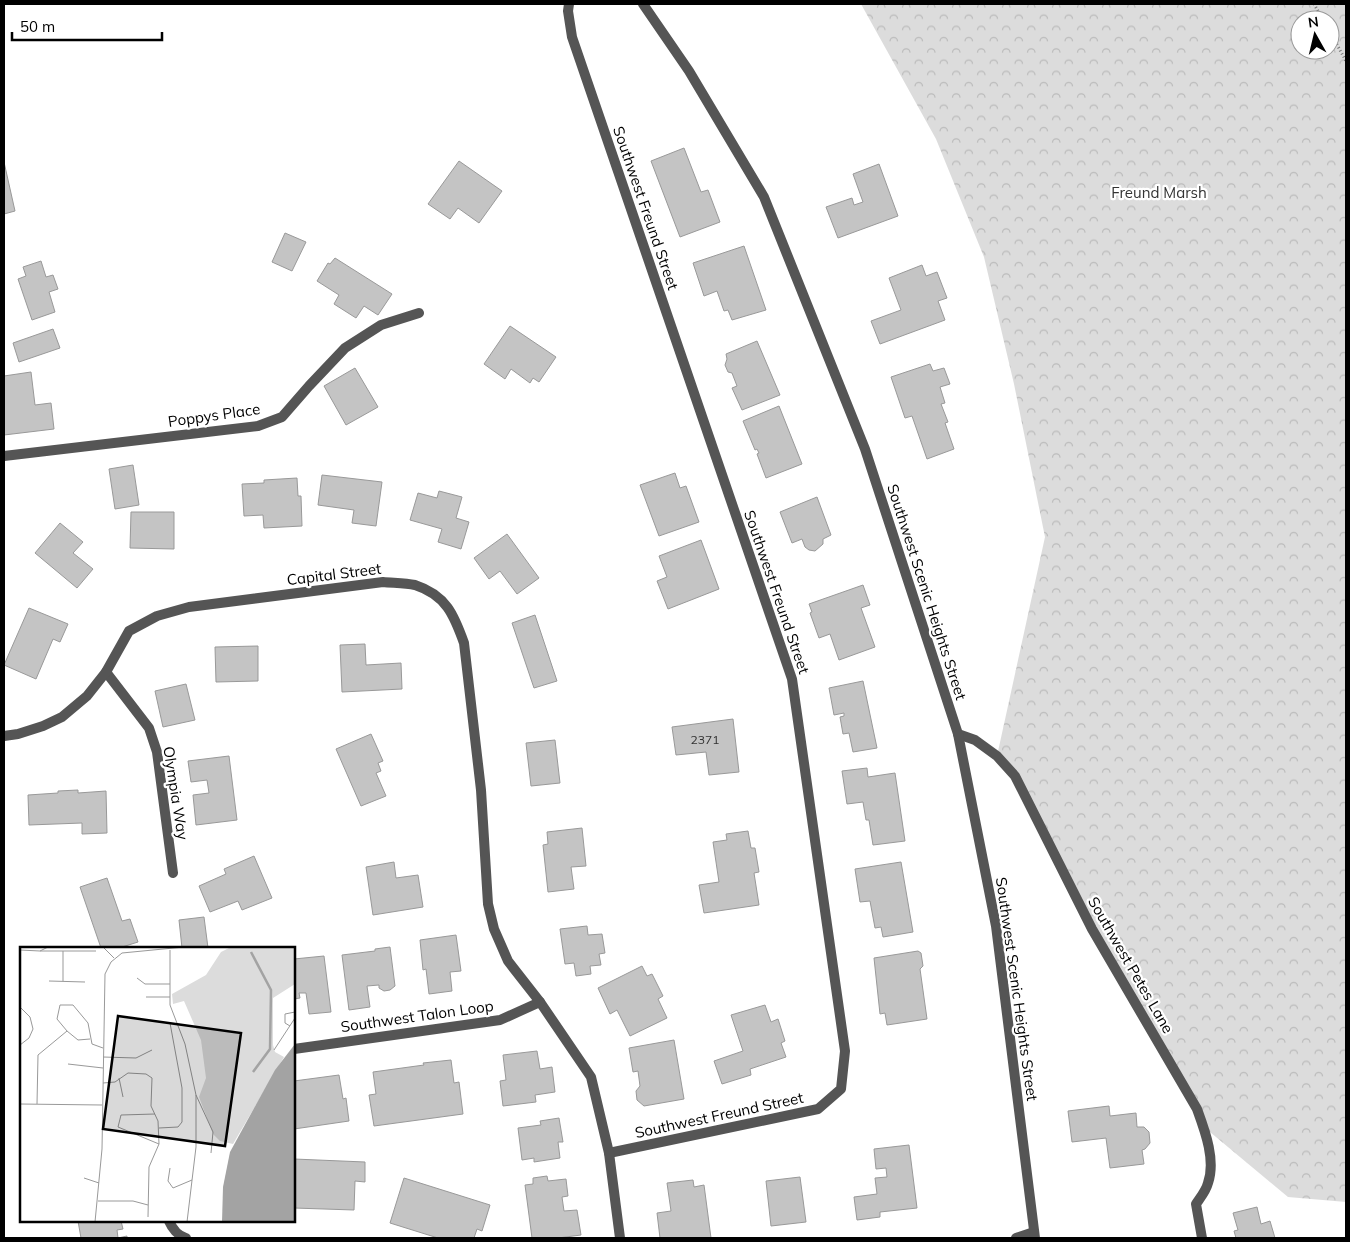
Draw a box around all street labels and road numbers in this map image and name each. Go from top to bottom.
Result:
street label: Southwest Freund Street [609,124,683,292]
street label: Poppys Place [167,399,261,431]
street label: Southwest Scenic Heights Street [883,482,971,702]
street label: Southwest Freund Street [740,508,814,676]
street label: Capital Street [286,559,382,589]
street label: Olympia Way [159,745,193,841]
street label: Southwest Scenic Heights Street [992,876,1042,1102]
street label: Southwest Petes Lane [1084,893,1178,1037]
street label: Southwest Talon Loop [339,996,495,1036]
street label: Southwest Freund Street [633,1088,805,1142]

